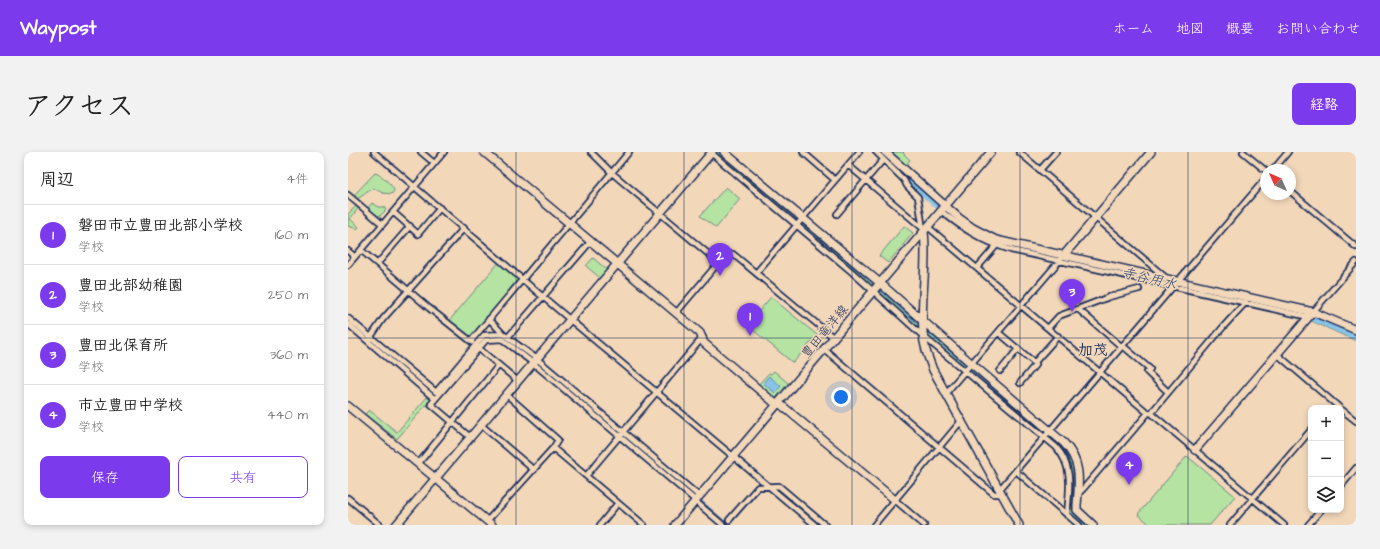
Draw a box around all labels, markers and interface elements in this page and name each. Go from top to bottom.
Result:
text: Waypost [20,15,96,42]
text: ホーム [1113,19,1154,39]
text: 地図 [1176,19,1204,39]
text: 概要 [1226,19,1254,39]
text: お問い合わせ [1276,19,1360,39]
button: 経路 [1292,83,1356,125]
text: アクセス [24,87,134,126]
north arrow [1260,164,1296,200]
text: 周辺 [40,168,74,192]
text: 4件 [286,170,308,188]
text: 磐田市立豊田北部小学校 [78,215,243,236]
text: 1 [52,226,54,244]
text: 160 m [275,226,308,244]
text: 学校 [78,238,104,256]
pin: 2 [707,243,733,276]
water label: 寺谷用水 [1119,263,1178,295]
text: 豊田北部幼稚園 [78,275,183,296]
pin: 3 [1059,279,1085,312]
text: 2 [49,286,57,304]
text: 250 m [268,286,308,304]
text: 学校 [78,298,104,316]
street label: 豊田竜洋線 [797,300,853,362]
pin: 1 [737,303,763,336]
text: 豊田北保育所 [78,335,168,356]
district label: 加茂 [1078,340,1108,361]
text: 3 [50,346,56,364]
text: 360 m [270,346,308,364]
text: 学校 [78,358,104,376]
your location [831,387,851,407]
text: 市立豊田中学校 [78,395,183,416]
map controls [1308,405,1344,513]
button: + [1308,405,1344,441]
text: 4 [49,406,57,424]
text: 440 m [267,406,308,424]
text: 学校 [78,418,104,436]
button: − [1308,441,1344,477]
pin: 4 [1116,452,1142,485]
button: 保存 [40,456,170,498]
button: 共有 [178,456,308,498]
button: layers [1308,477,1344,513]

